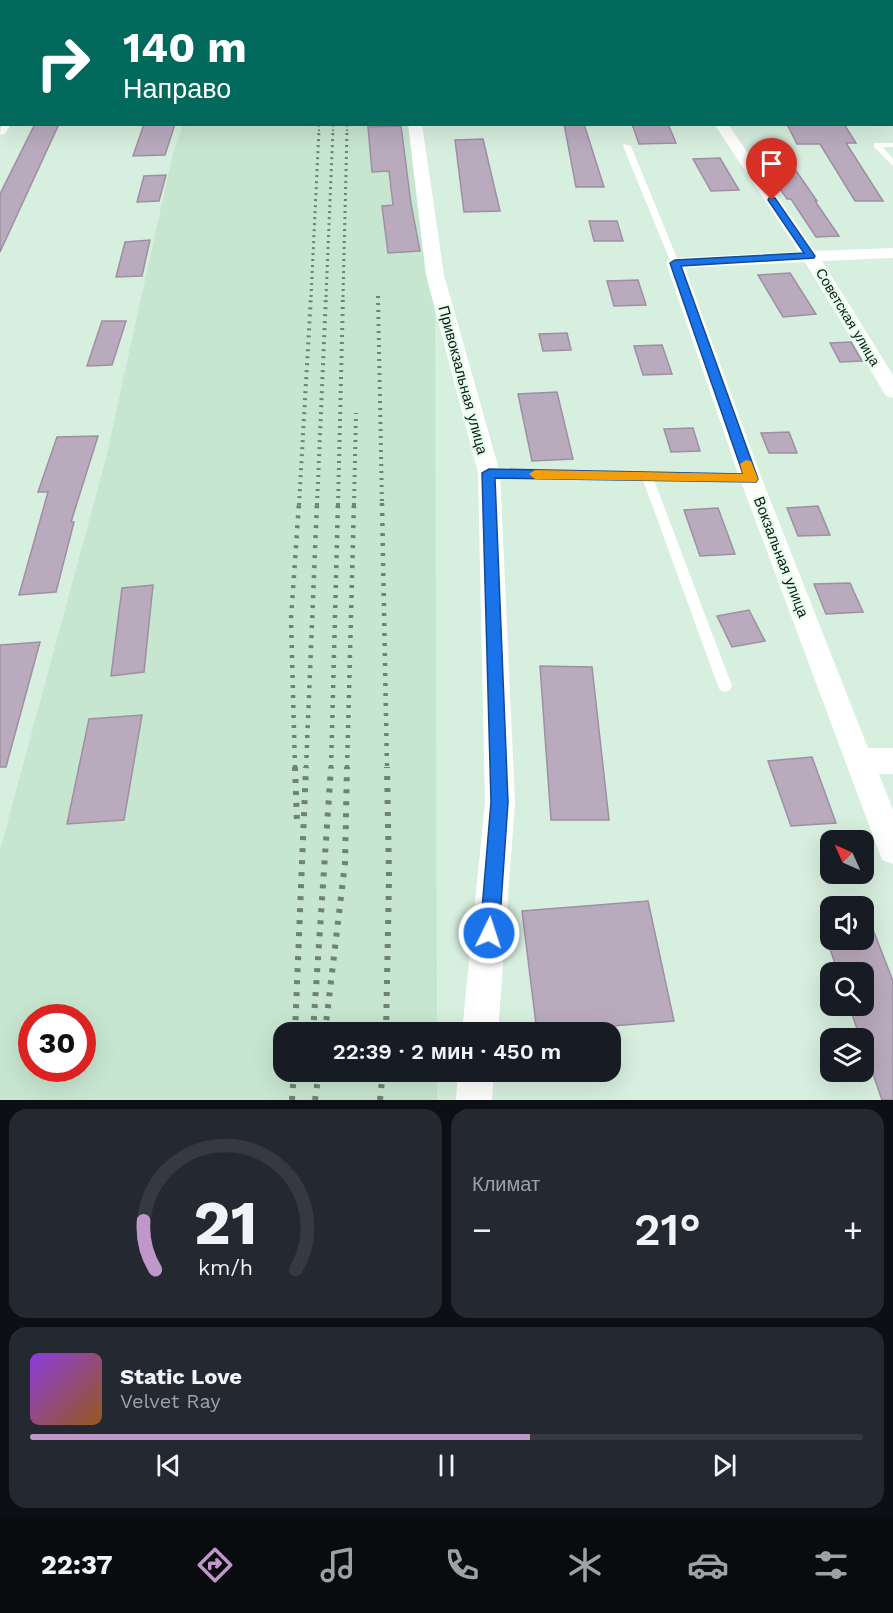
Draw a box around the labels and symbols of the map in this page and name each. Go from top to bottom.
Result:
pin [746,138,797,200]
street label: Советская улица [813,265,884,369]
street label: Привокзальная улица [434,304,492,457]
street label: Вокзальная улица [750,494,813,621]
north arrow [820,830,874,884]
position arrow [457,901,521,965]
speed limit sign: 30 [18,1004,96,1082]

